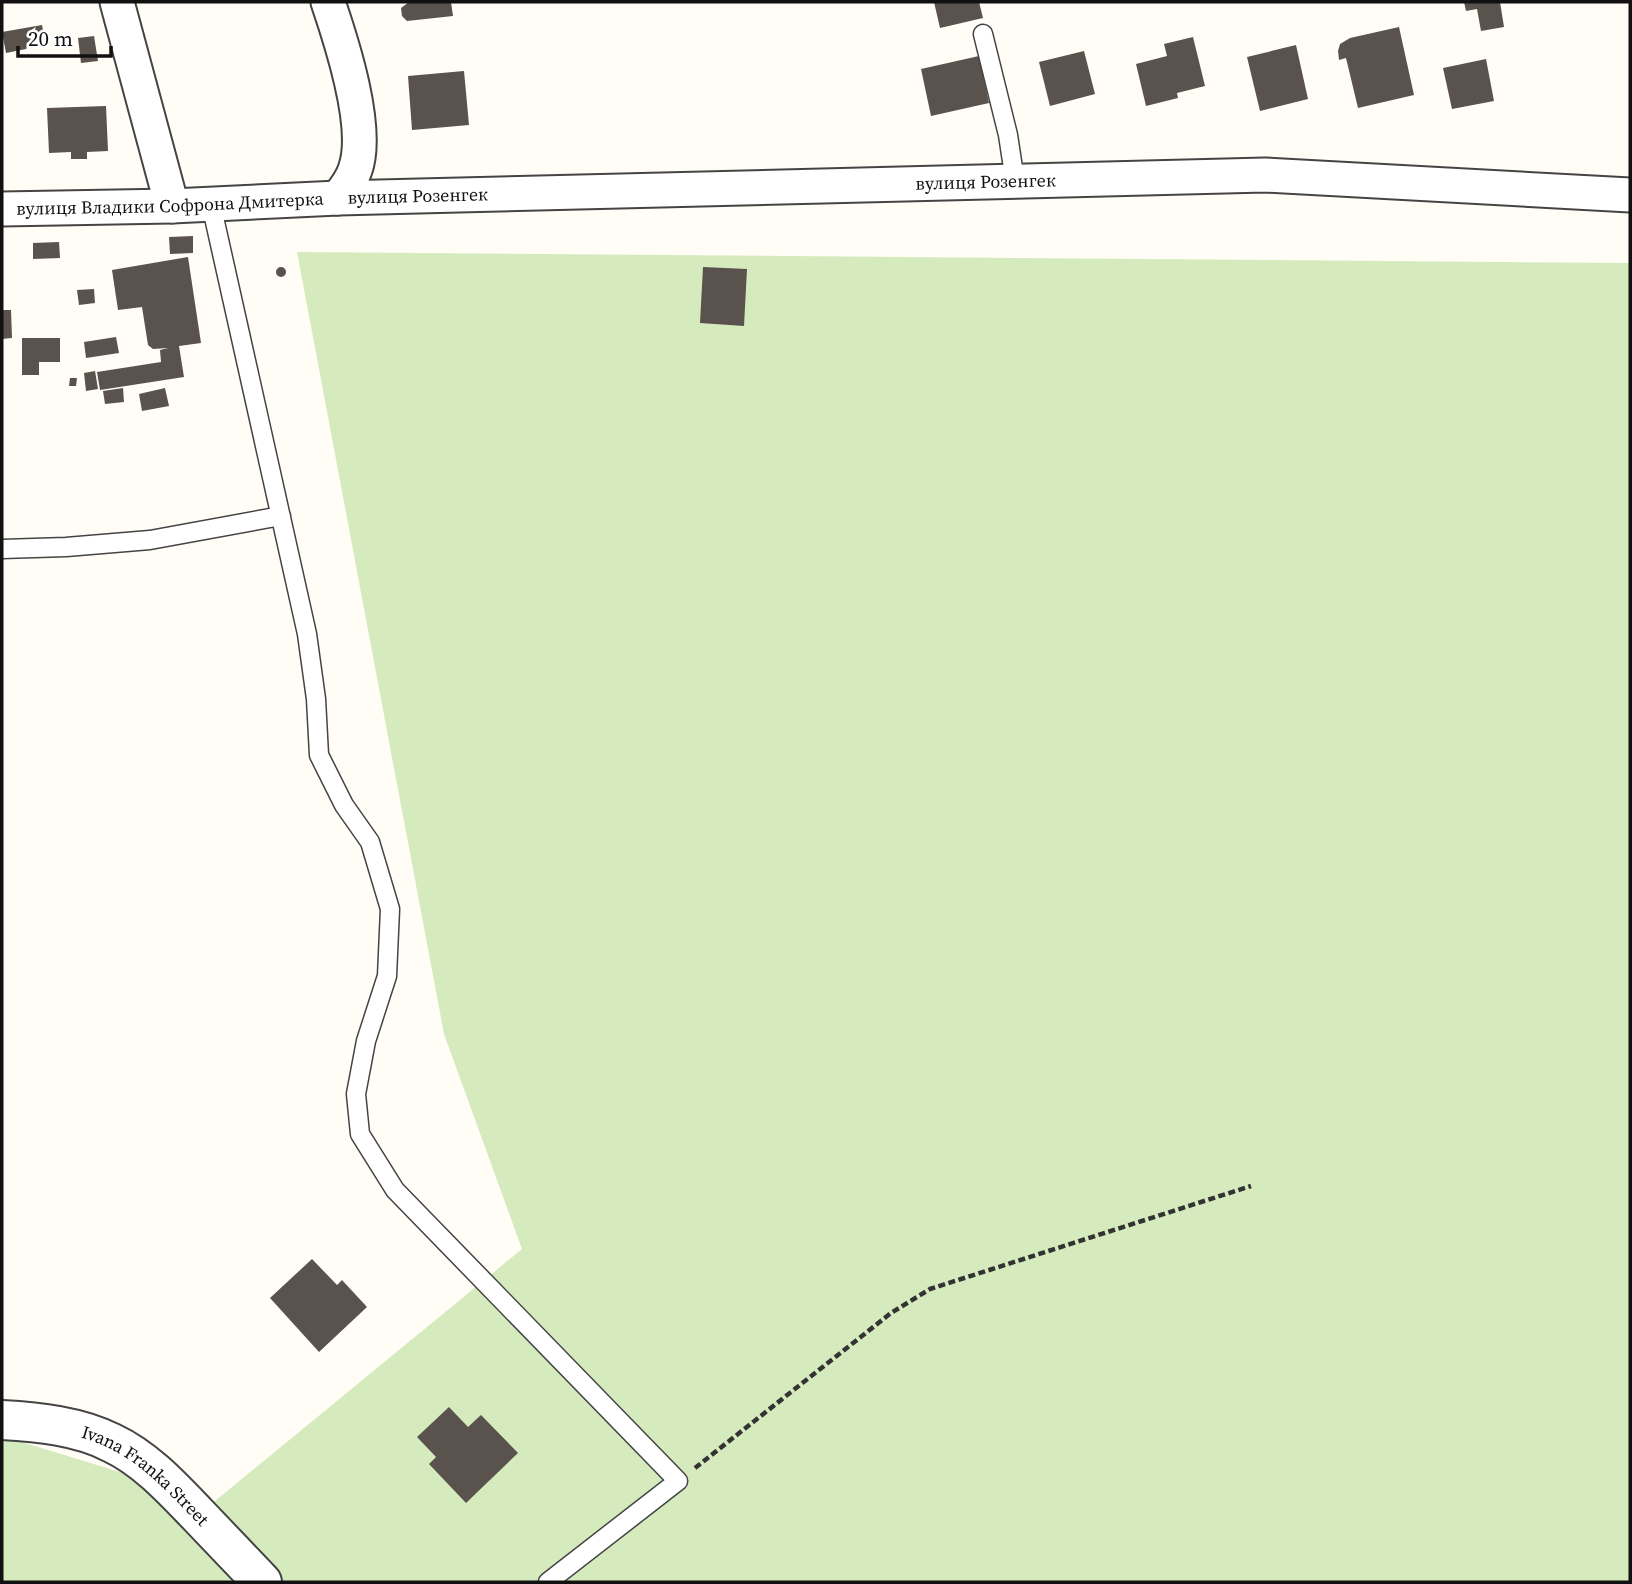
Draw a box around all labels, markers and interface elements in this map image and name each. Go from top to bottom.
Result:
scale bar [18,14,110,58]
text: 20 m [28,24,73,53]
street label: вулиця Розенгек [915,167,1056,196]
street label: вулиця Розенгек [347,181,488,210]
street label: вулиця Владики Софрона Дмитерка [16,186,325,221]
street label: Ivana Franka Street [79,1419,215,1531]

